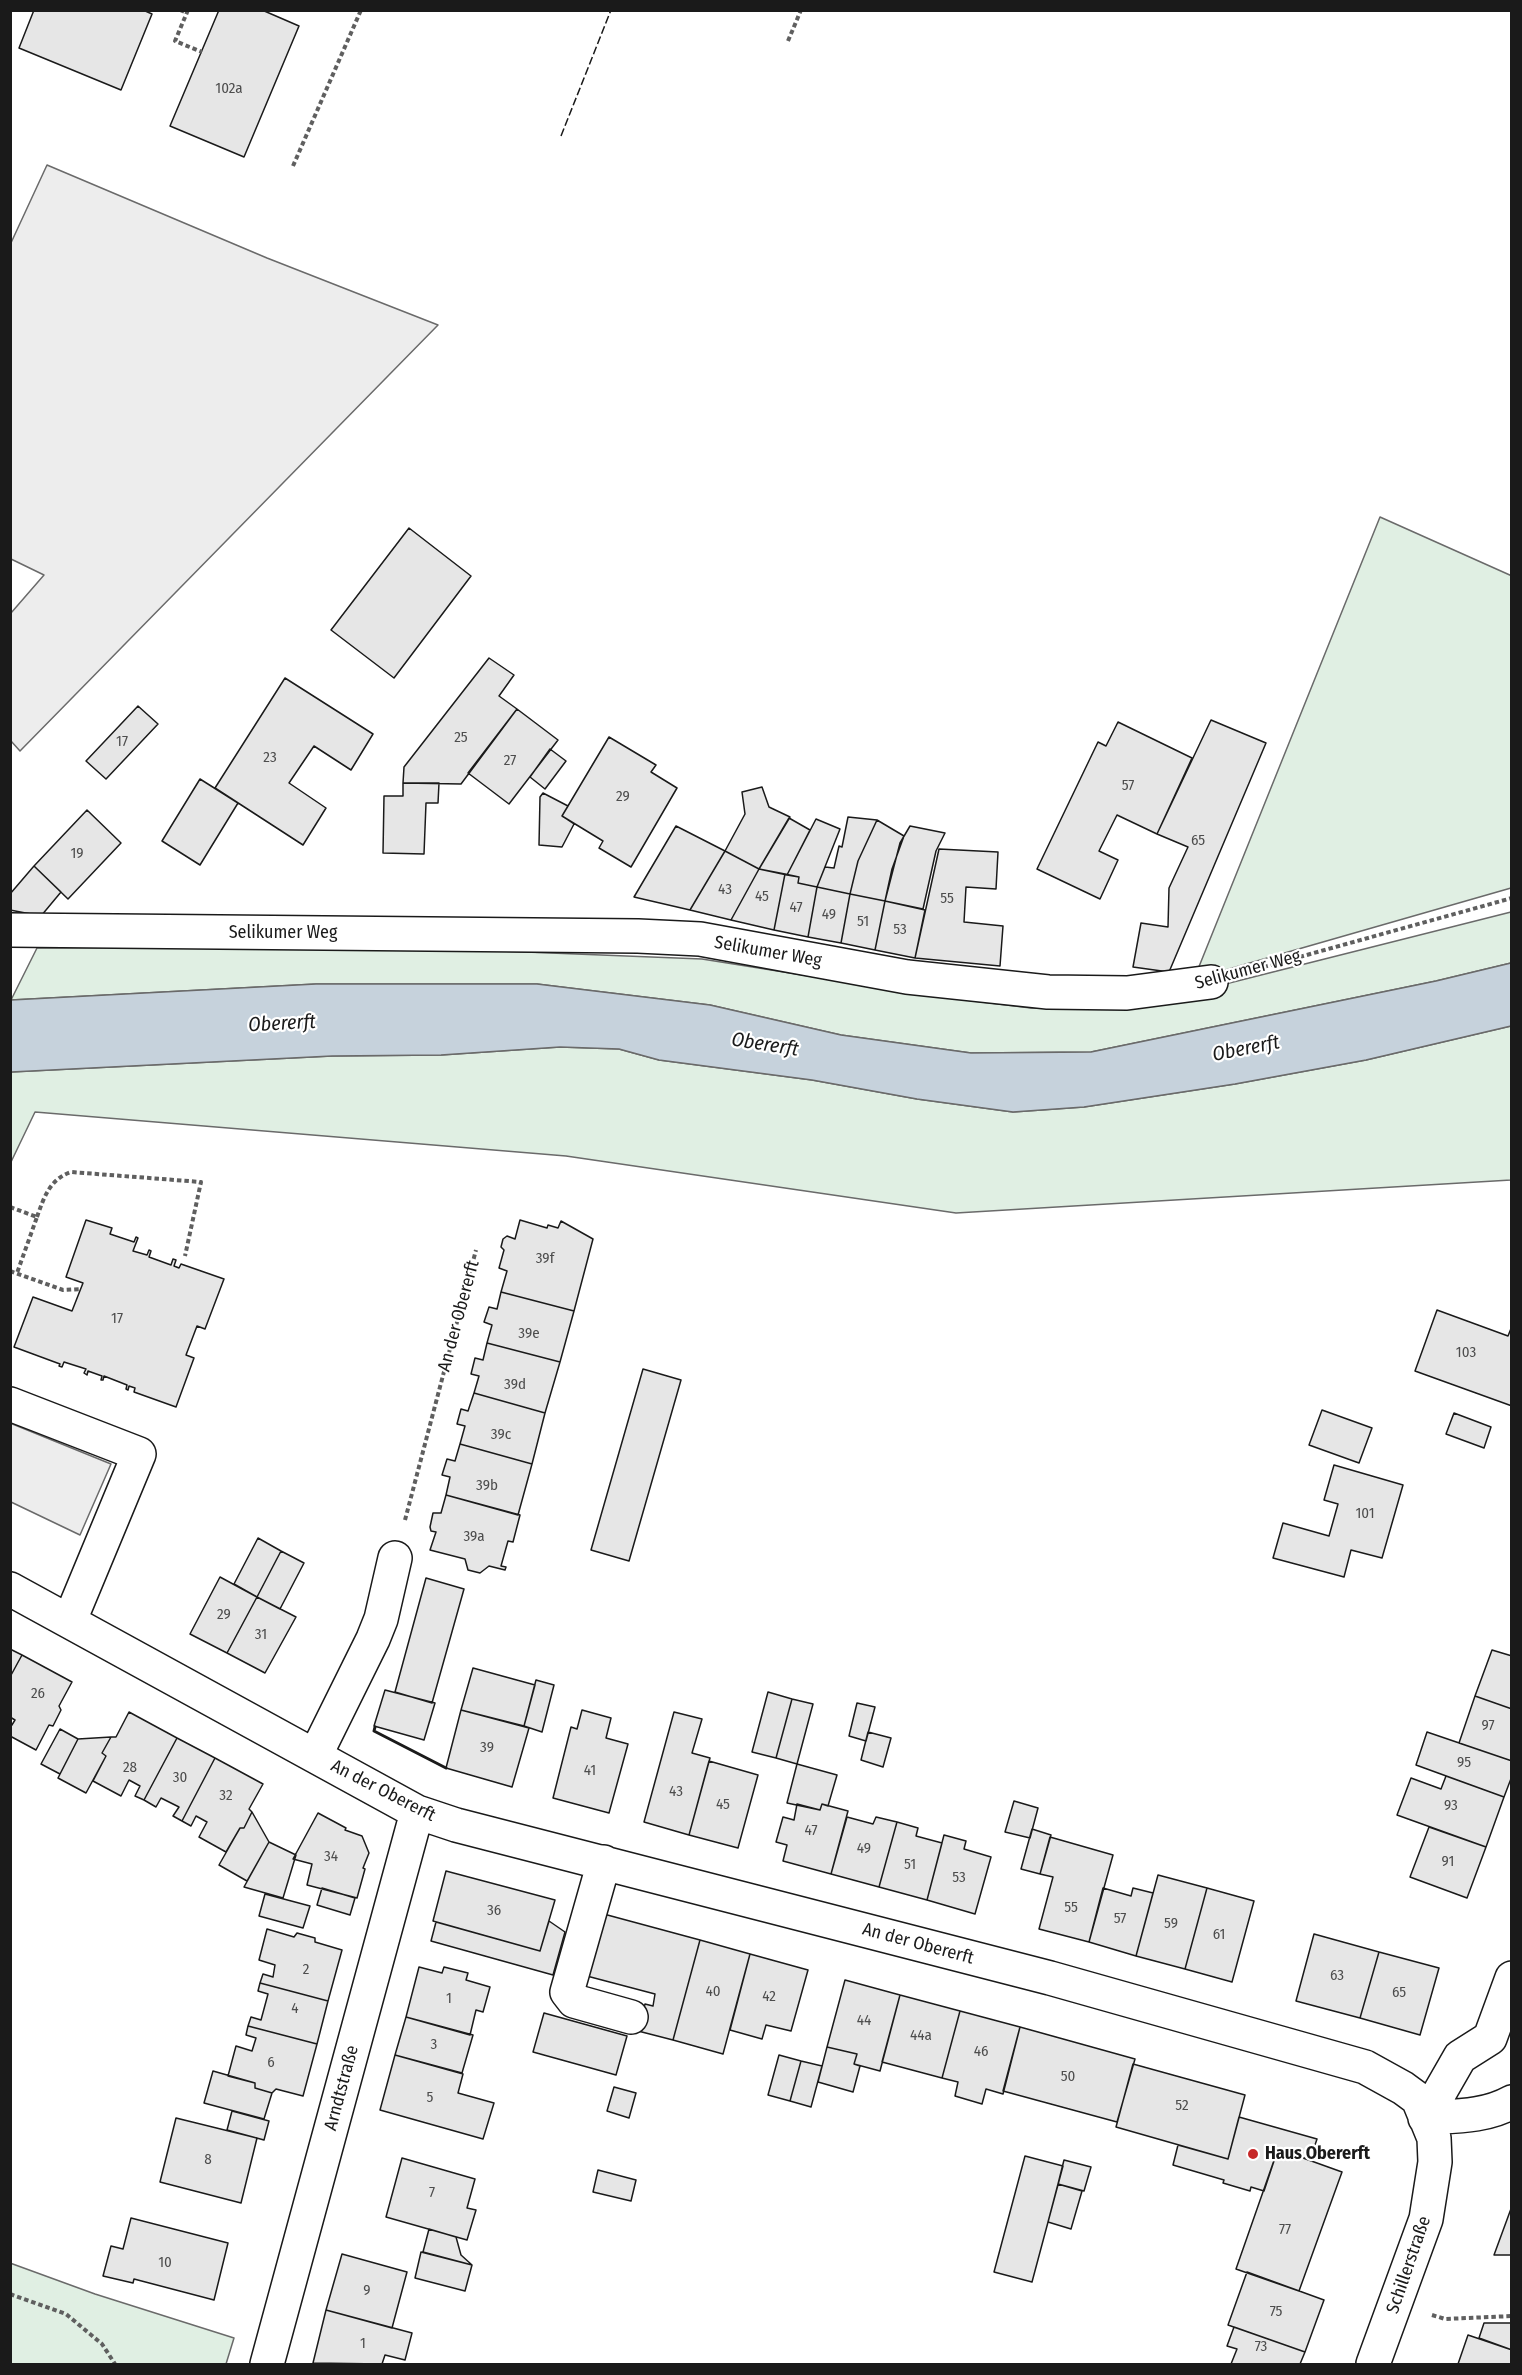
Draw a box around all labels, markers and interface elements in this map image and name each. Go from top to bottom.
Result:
house number: 102a [215,80,243,98]
house number: 25 [454,729,468,747]
house number: 17 [116,733,128,751]
house number: 23 [263,749,277,767]
house number: 27 [504,752,516,770]
house number: 57 [1122,777,1134,795]
house number: 29 [616,788,630,806]
house number: 65 [1191,832,1205,850]
house number: 19 [70,845,84,863]
house number: 43 [718,881,732,899]
house number: 45 [755,888,769,906]
house number: 55 [940,890,954,908]
house number: 47 [789,899,803,917]
house number: 49 [822,906,836,924]
house number: 51 [857,913,869,931]
house number: 53 [893,921,907,939]
street label: Selikumer Weg [229,922,337,944]
street label: Selikumer Weg [713,932,823,972]
street label: Selikumer Weg [1193,946,1303,994]
water label: Obererft [248,1010,316,1038]
water label: Obererft [730,1028,800,1062]
water label: Obererft [1210,1031,1282,1067]
house number: 39f [536,1250,554,1268]
street label: An der Obererft [434,1258,484,1374]
house number: 17 [111,1310,123,1328]
house number: 39e [518,1325,540,1343]
house number: 103 [1456,1344,1476,1362]
house number: 39d [504,1376,526,1394]
house number: 39c [491,1426,511,1444]
house number: 39b [476,1477,498,1495]
house number: 101 [1355,1505,1375,1523]
house number: 39a [463,1528,485,1546]
house number: 29 [217,1606,231,1624]
house number: 31 [255,1626,267,1644]
house number: 26 [31,1685,45,1703]
house number: 97 [1481,1717,1495,1735]
house number: 39 [480,1739,494,1757]
house number: 95 [1457,1754,1471,1772]
street label: An der Obererft [327,1755,439,1827]
house number: 28 [123,1759,137,1777]
house number: 41 [584,1762,596,1780]
house number: 30 [173,1769,187,1787]
house number: 43 [669,1783,683,1801]
house number: 32 [219,1787,233,1805]
house number: 45 [716,1796,730,1814]
house number: 93 [1444,1797,1458,1815]
house number: 47 [804,1822,818,1840]
house number: 49 [857,1840,871,1858]
house number: 34 [324,1848,338,1866]
house number: 91 [1442,1853,1454,1871]
house number: 51 [904,1856,916,1874]
house number: 53 [952,1869,966,1887]
house number: 55 [1064,1899,1078,1917]
house number: 36 [487,1902,501,1920]
house number: 57 [1114,1910,1126,1928]
house number: 59 [1164,1915,1178,1933]
street label: An der Obererft [860,1919,976,1969]
house number: 61 [1213,1926,1225,1944]
house number: 2 [303,1961,309,1979]
house number: 63 [1330,1967,1344,1985]
house number: 40 [705,1983,721,2001]
house number: 65 [1392,1984,1406,2002]
house number: 42 [762,1988,776,2006]
house number: 1 [446,1990,452,2008]
house number: 4 [291,2000,299,2018]
house number: 44 [857,2012,871,2030]
house number: 44a [910,2027,932,2045]
house number: 3 [431,2036,437,2054]
street label: Arndtstraße [320,2043,364,2133]
house number: 46 [974,2043,988,2061]
house number: 6 [267,2054,275,2072]
house number: 50 [1061,2068,1075,2086]
house number: 5 [427,2089,433,2107]
house number: 52 [1175,2097,1189,2115]
place label: Haus Obererft [1265,2143,1370,2165]
marker: Haus Obererft [1246,2147,1260,2161]
house number: 8 [204,2151,212,2169]
house number: 7 [429,2184,435,2202]
street label: Schillerstraße [1382,2213,1436,2317]
house number: 77 [1279,2221,1291,2239]
house number: 10 [158,2254,172,2272]
house number: 9 [363,2282,371,2300]
house number: 75 [1270,2303,1282,2321]
house number: 1 [360,2335,366,2353]
house number: 73 [1255,2338,1267,2356]

